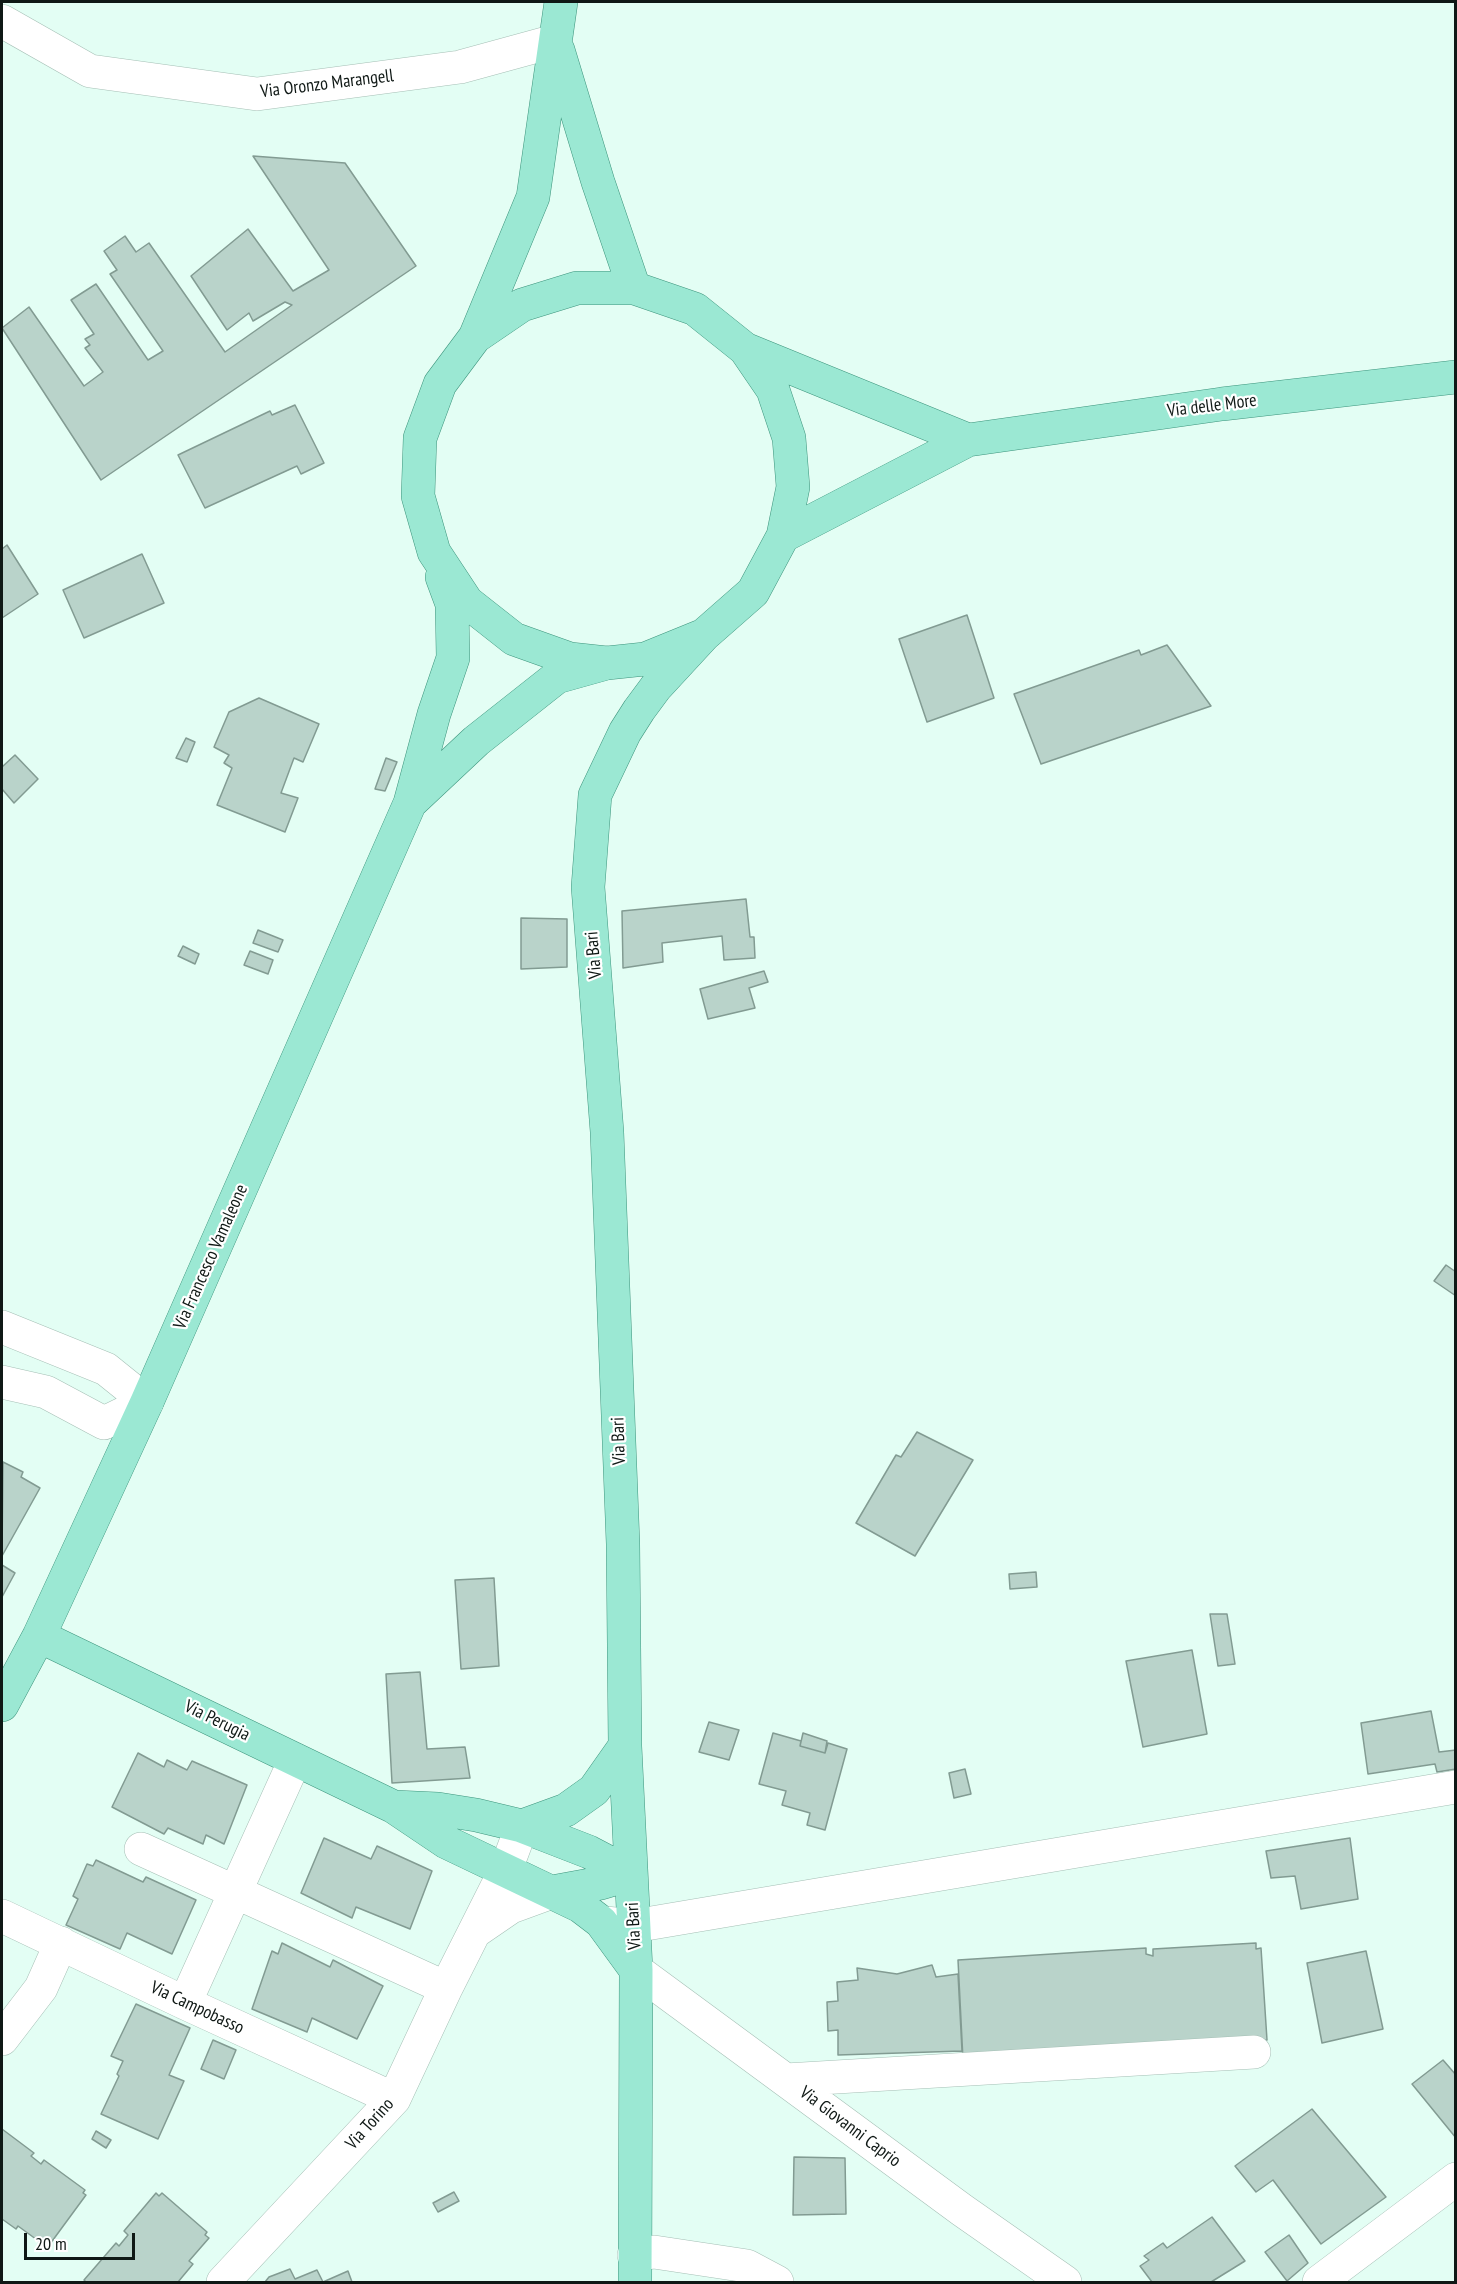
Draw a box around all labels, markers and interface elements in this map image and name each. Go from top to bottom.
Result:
street label: Via Oronzo Marangell [259,65,395,103]
street label: Via delle More [1166,390,1258,422]
street label: Via Bari [581,930,607,980]
street label: Via Francesco Vamaleone [169,1181,253,1333]
street label: Via Bari [607,1417,631,1465]
street label: Via Perugia [181,1696,253,1746]
street label: Via Bari [622,1902,646,1950]
street label: Via Campobasso [147,1977,247,2039]
street label: Via Giovanni Caprio [795,2082,905,2172]
street label: Via Torino [341,2094,399,2154]
scale bar [27,2221,138,2259]
text: 20 m [35,2232,67,2255]

